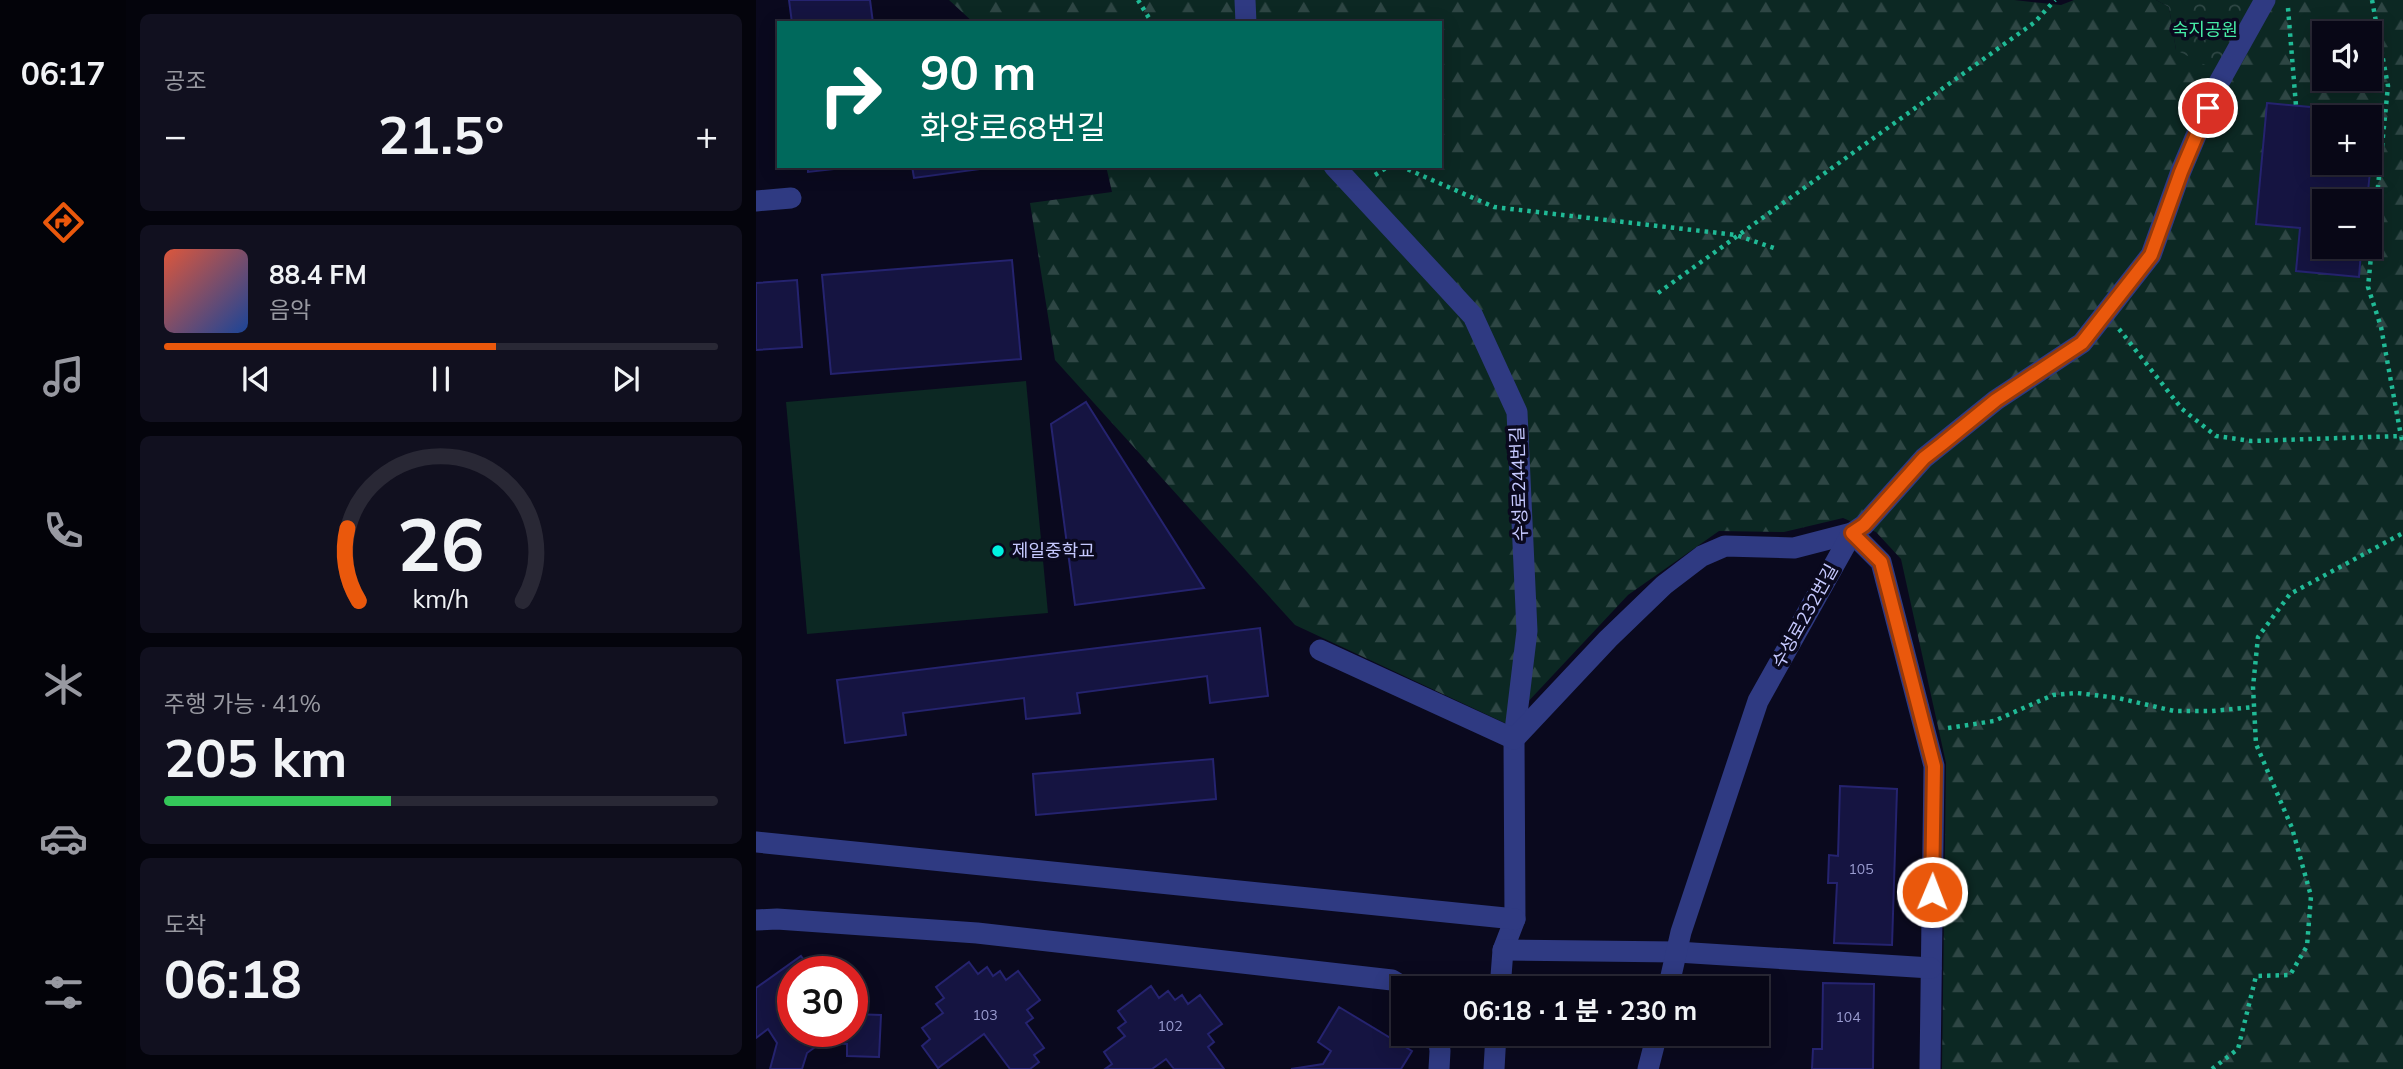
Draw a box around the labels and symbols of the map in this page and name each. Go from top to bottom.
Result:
park label: 숙지공원 [2172,18,2238,41]
pin [2178,78,2238,138]
street label: 수성로244번길 [1505,426,1532,542]
place label: 제일중학교 [1012,539,1095,562]
marker: 제일중학교 [990,543,1006,559]
street label: 수성로232번길 [1767,560,1843,672]
position arrow [1895,855,1969,929]
house number: 105 [1848,860,1874,878]
speed limit sign: 30 [777,956,868,1047]
house number: 103 [972,1006,998,1024]
house number: 104 [1835,1008,1861,1026]
house number: 102 [1157,1017,1183,1035]

